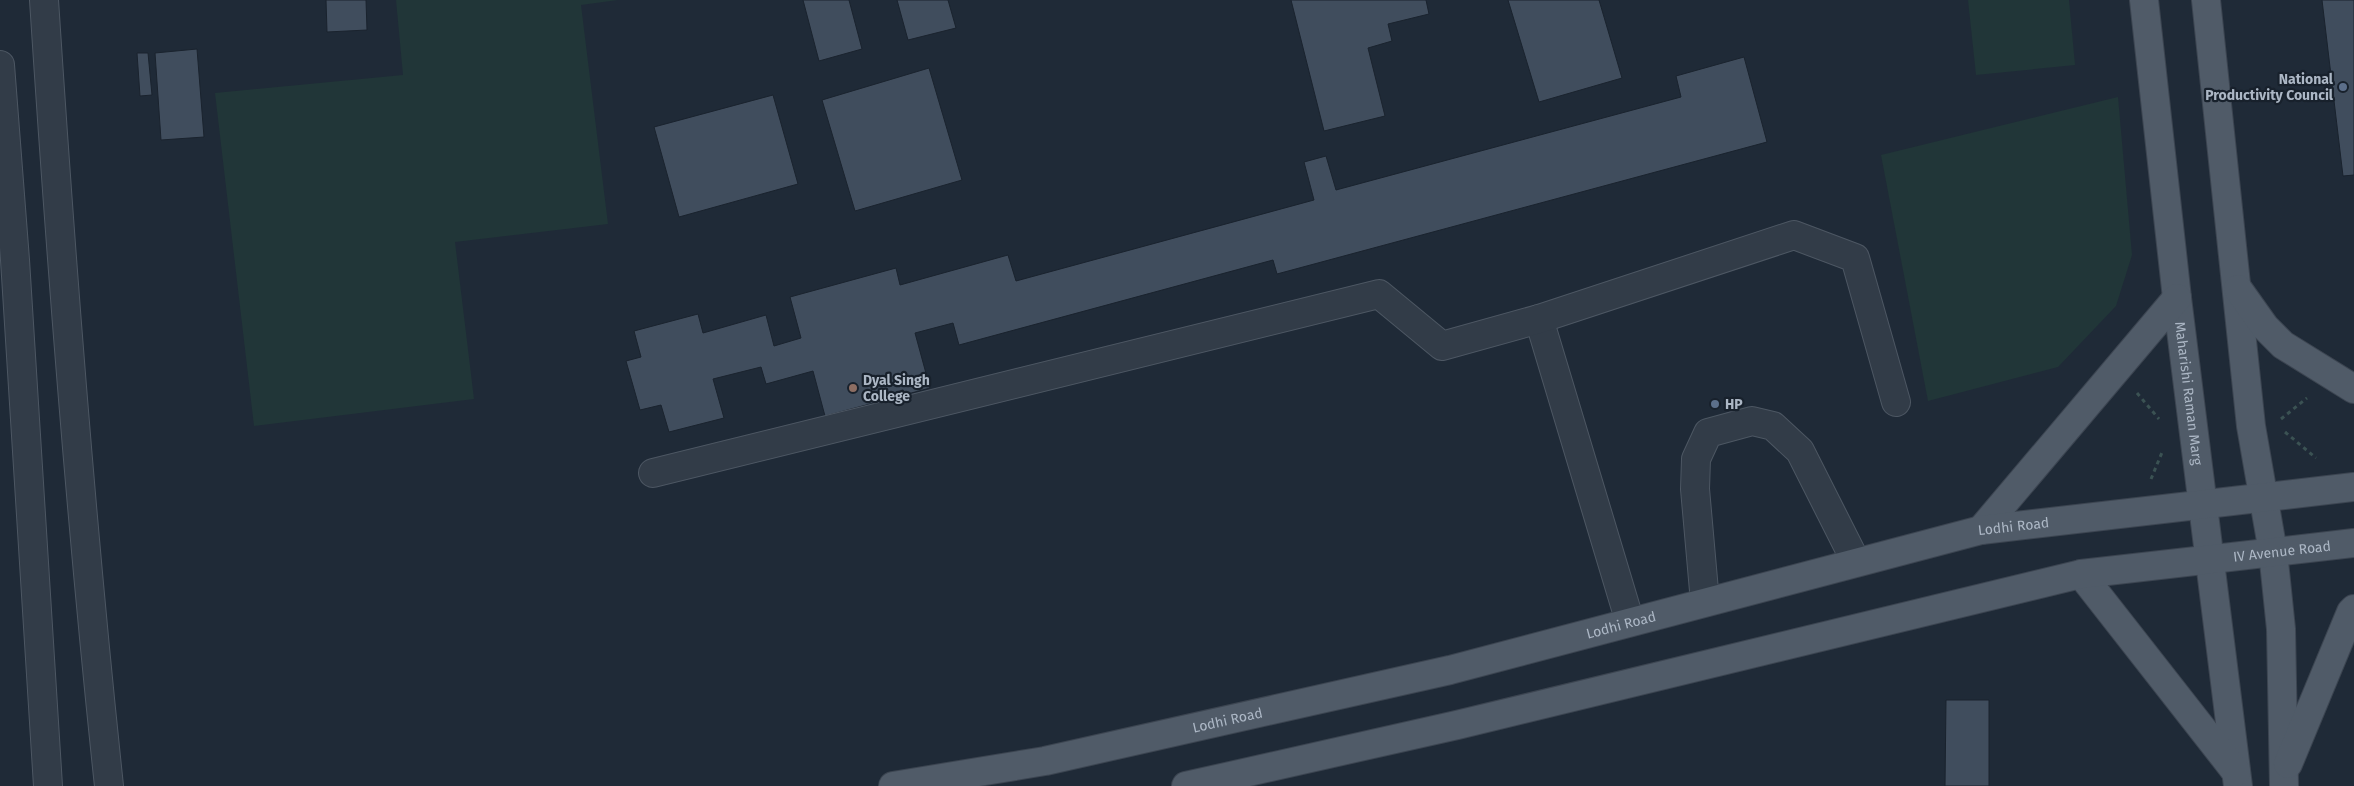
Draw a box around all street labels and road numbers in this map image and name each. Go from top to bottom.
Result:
street label: Maharishi Raman Marg [2172,321,2206,467]
street label: Lodhi Road [1977,514,2050,539]
street label: IV Avenue Road [2232,537,2332,565]
street label: Lodhi Road [1584,608,1658,642]
street label: Lodhi Road [1191,704,1264,736]

